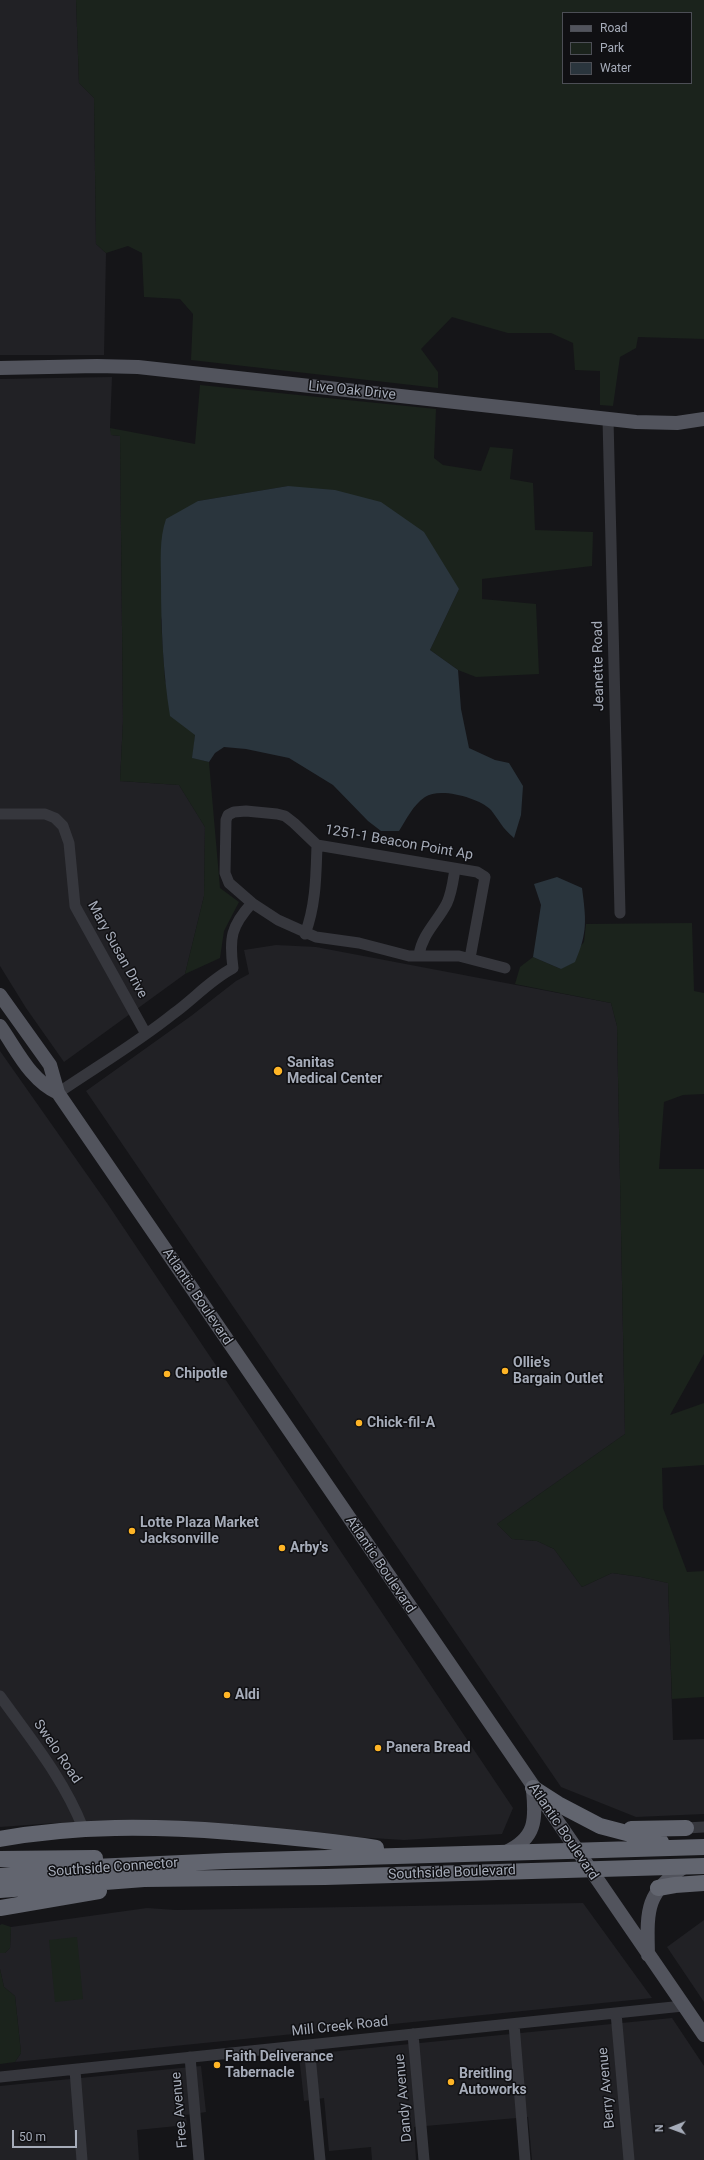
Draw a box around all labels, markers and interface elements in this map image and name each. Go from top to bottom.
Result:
legend [562,12,692,84]
text: Road [600,21,628,35]
text: Park [600,41,624,55]
text: Water [600,61,631,75]
street label: Live Oak Drive [307,378,397,404]
street label: Jeanette Road [590,621,608,711]
street label: 1251-1 Beacon Point Ap [324,822,474,864]
street label: Mary Susan Drive [83,899,151,1001]
place label: Sanitas Medical Center [287,1055,382,1088]
marker: Sanitas Medical Center [272,1065,284,1077]
street label: Atlantic Boulevard [158,1245,236,1349]
place label: Ollie's Bargain Outlet [513,1355,603,1388]
place label: Chipotle [175,1366,227,1382]
marker: Ollie's Bargain Outlet [500,1366,510,1376]
marker: Chipotle [162,1369,172,1379]
place label: Chick-fil-A [367,1415,435,1431]
marker: Chick-fil-A [354,1418,364,1428]
street label: Atlantic Boulevard [341,1513,419,1617]
place label: Lotte Plaza Market Jacksonville [140,1515,259,1548]
marker: Lotte Plaza Market Jacksonville [127,1526,137,1536]
place label: Arby's [290,1540,328,1556]
marker: Arby's [277,1543,287,1553]
place label: Aldi [235,1687,260,1703]
marker: Aldi [222,1690,232,1700]
street label: Swelo Road [30,1717,84,1787]
place label: Panera Bread [386,1740,471,1756]
marker: Panera Bread [373,1743,383,1753]
street label: Atlantic Boulevard [524,1780,602,1884]
street label: Southside Connector [47,1855,179,1881]
street label: Southside Boulevard [388,1862,516,1884]
street label: Mill Creek Road [291,2014,389,2040]
street label: Berry Avenue [595,2047,619,2129]
place label: Faith Deliverance Tabernacle [225,2049,333,2082]
street label: Dandy Avenue [392,2053,416,2143]
marker: Faith Deliverance Tabernacle [212,2060,222,2070]
place label: Breitling Autoworks [459,2066,527,2098]
street label: Free Avenue [168,2071,192,2149]
marker: Breitling Autoworks [446,2077,456,2087]
north arrow [652,2108,692,2148]
scale bar [14,2122,79,2148]
text: N [653,2124,666,2132]
text: 50 m [19,2130,46,2144]

